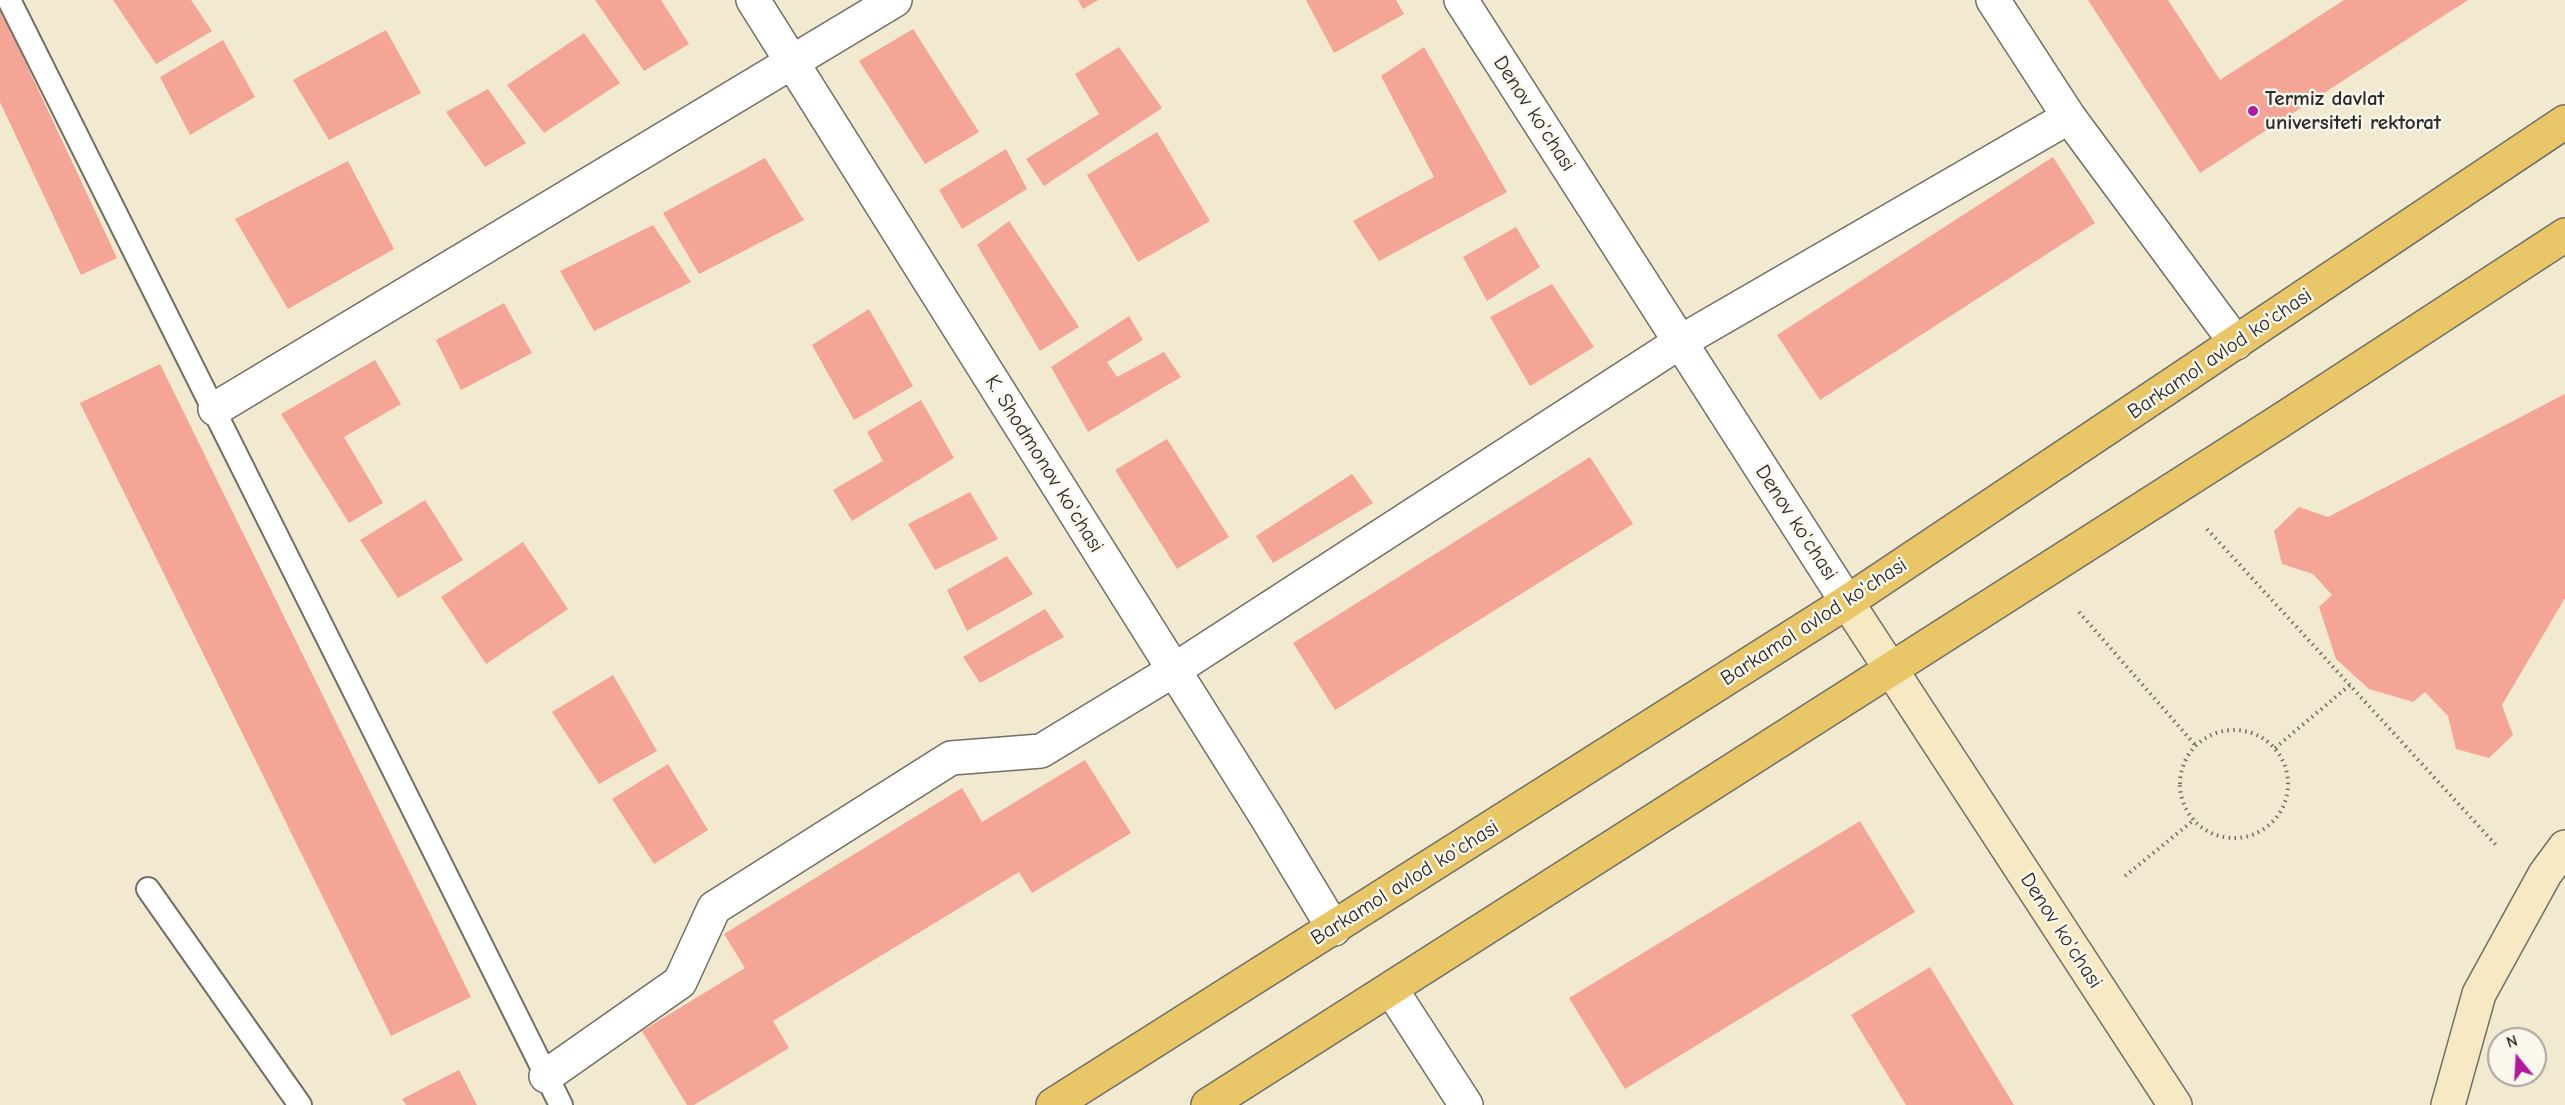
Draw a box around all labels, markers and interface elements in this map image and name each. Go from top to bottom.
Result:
street label: Denov ko'chasi [1487,52,1581,176]
place label: Termiz davlat universiteti rektorat [2265,86,2441,136]
marker: Termiz davlat universiteti rektorat [2246,104,2260,118]
street label: Barkamol avlod ko'chasi [2123,283,2317,425]
street label: K. Shodmonov ko'chasi [979,371,1109,557]
street label: Denov ko'chasi [1749,461,1843,585]
street label: Barkamol avlod ko'chasi [1716,552,1912,692]
street label: Barkamol avlod ko'chasi [1306,815,1504,951]
street label: Denov ko'chasi [2014,869,2108,993]
north arrow [2487,1027,2547,1087]
text: N [2504,1032,2520,1052]

